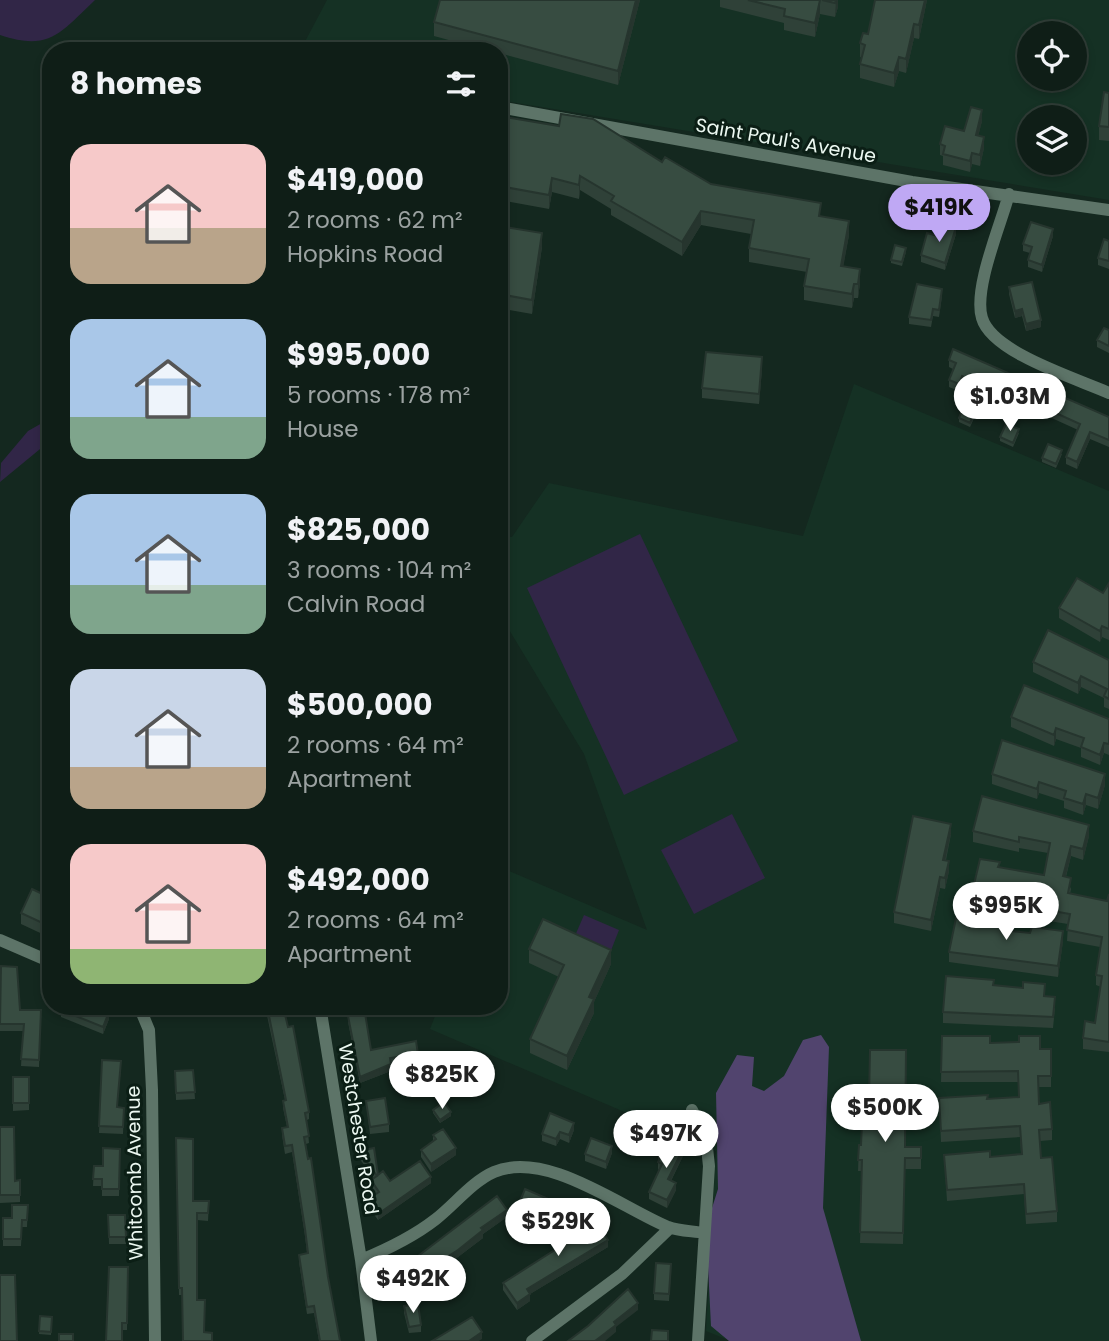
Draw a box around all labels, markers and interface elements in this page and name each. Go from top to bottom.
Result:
map controls [1017,21,1087,175]
button: locate [1017,21,1087,91]
text: 8 homes [70,62,202,105]
icon: filters [442,65,480,103]
button: layers [1017,105,1087,175]
street label: Saint Paul's Avenue [694,111,878,170]
text: $419,000 [287,158,424,201]
icon: home [126,172,210,256]
pin: $419K [890,184,988,244]
text: $419K [904,191,974,223]
text: 2 rooms · 62 m² [287,204,463,236]
text: Hopkins Road [287,238,443,270]
text: $995,000 [287,333,430,376]
icon: home [126,347,210,431]
pin: $1.03M [953,374,1067,433]
text: 5 rooms · 178 m² [287,379,470,411]
text: $1.03M [970,380,1050,412]
text: House [287,413,359,445]
text: $825,000 [287,508,430,551]
icon: home [126,522,210,606]
text: 3 rooms · 104 m² [287,554,471,586]
text: Calvin Road [287,588,425,620]
text: $500,000 [287,683,433,726]
icon: home [126,697,210,781]
text: 2 rooms · 64 m² [287,729,464,761]
text: Apartment [287,763,412,795]
text: $492,000 [287,858,430,901]
icon: home [126,872,210,956]
pin: $995K [957,883,1055,942]
text: $995K [969,889,1043,921]
text: 2 rooms · 64 m² [287,904,464,936]
text: Apartment [287,938,412,970]
street label: Westchester Road [332,1042,385,1217]
pin: $825K [393,1052,491,1111]
text: $825K [405,1058,479,1090]
pin: $500K [836,1084,934,1144]
street label: Whitcomb Avenue [119,1085,150,1261]
text: $500K [847,1091,923,1123]
pin: $497K [617,1110,715,1170]
text: $497K [629,1117,703,1149]
pin: $529K [509,1198,607,1258]
text: $529K [521,1205,595,1237]
pin: $492K [364,1256,462,1315]
text: $492K [376,1262,450,1294]

